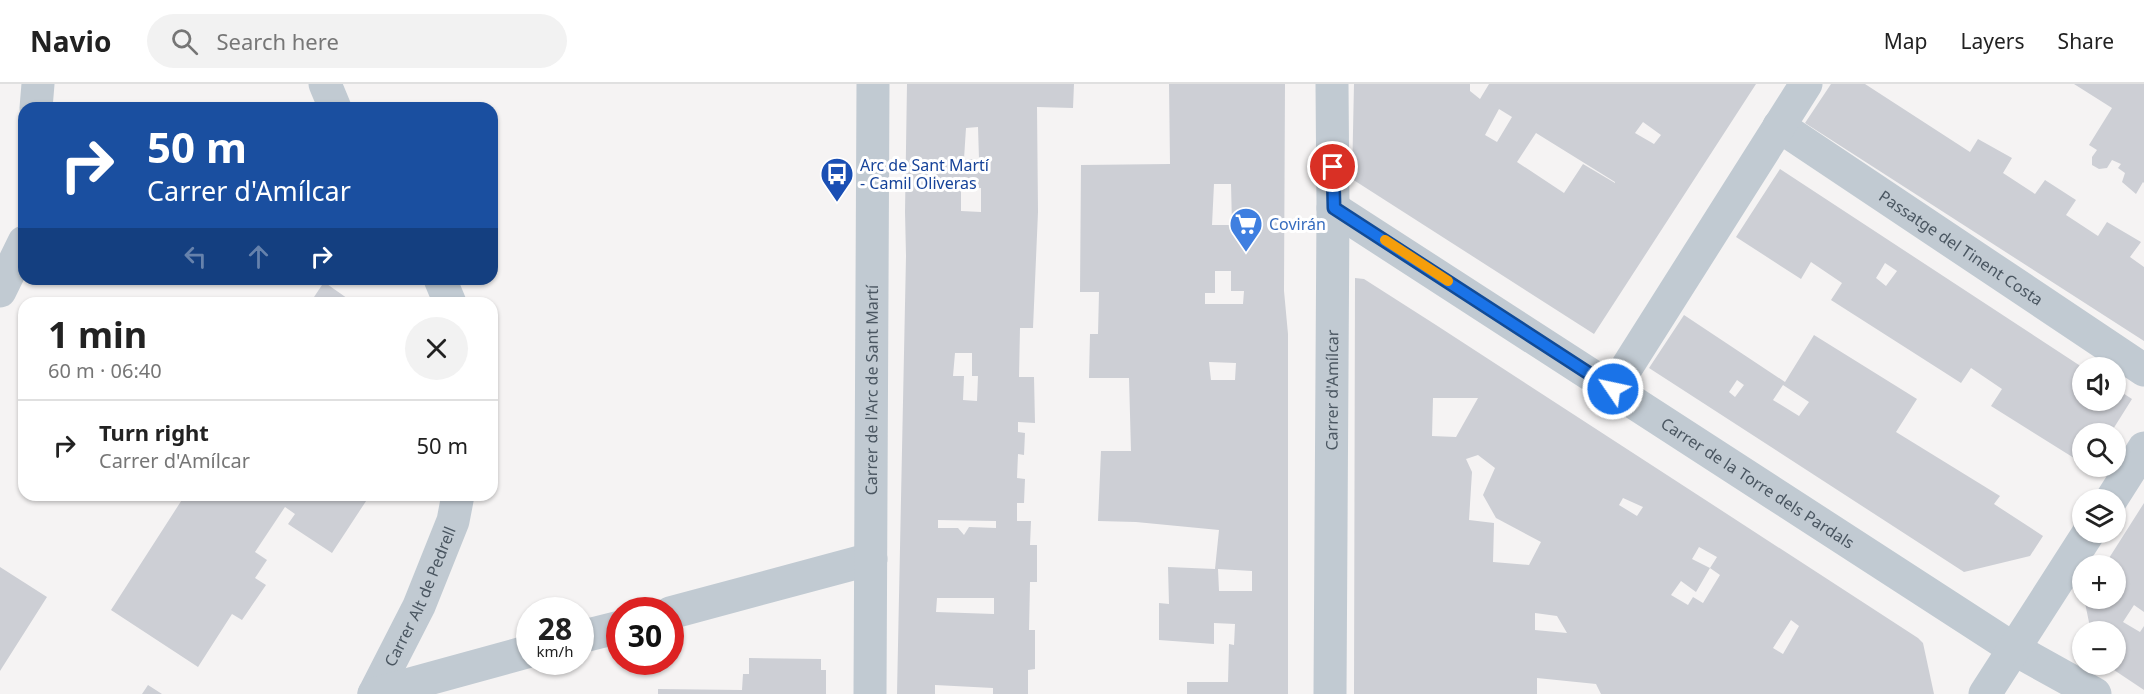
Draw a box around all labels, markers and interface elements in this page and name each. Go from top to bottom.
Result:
search box [147,14,567,68]
text: Navio [30,22,111,60]
icon: search [168,25,201,58]
text: Search here [216,26,339,56]
text: Map [1884,27,1928,55]
text: Layers [1961,27,2025,55]
text: Share [2058,27,2114,55]
text: 50 m [147,118,247,175]
icon: right [48,126,126,204]
pin [1307,141,1358,192]
icon: arrive [1316,150,1349,183]
place label: Arc de Sant Martí - Camil Oliveras [860,154,990,194]
bus stop icon: Arc de Sant Martí - Camil Oliveras [819,156,855,203]
text: Carrer d'Amílcar [147,172,351,209]
street label: Passatge del Tinent Costa [1875,185,2047,311]
supermarket icon: Covirán [1228,206,1264,253]
place label: Covirán [1269,213,1326,235]
icon: left [179,240,212,273]
icon: ahead [242,240,275,273]
icon: right [305,240,338,273]
street label: Carrer de l'Arc de Sant Martí [860,284,883,495]
text: 1 min [48,310,147,359]
button: close [405,317,468,380]
street label: Carrer d'Amílcar [1321,329,1343,451]
text: 60 m · 06:40 [48,357,162,384]
position arrow [1581,357,1645,421]
map controls [2072,357,2126,675]
button: sound [2072,357,2126,411]
street label: Carrer de la Torre dels Pardals [1657,412,1859,554]
text: Turn right [99,417,209,447]
button: search [2072,423,2126,477]
icon: right [48,429,81,462]
text: 50 m [417,430,468,460]
text: Carrer d'Amílcar [99,447,250,474]
button: layers [2072,489,2126,543]
street label: Carrer Alt de Pedrell [379,523,461,670]
button: + [2072,555,2126,609]
speed limit sign: 30 [606,597,684,675]
text: 28 [538,608,572,649]
button: − [2072,621,2126,675]
text: km/h [537,641,573,661]

